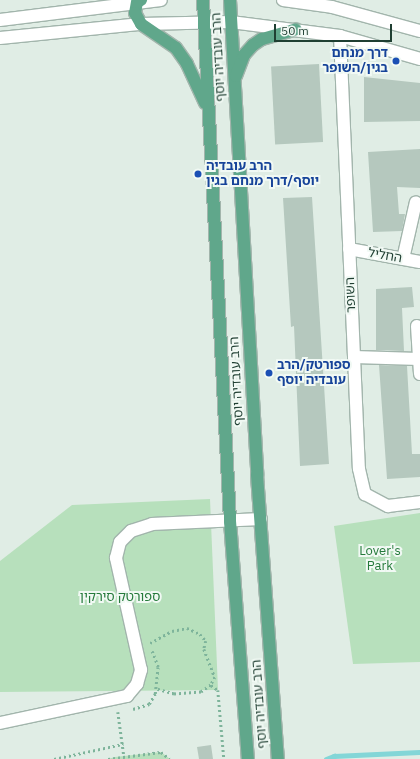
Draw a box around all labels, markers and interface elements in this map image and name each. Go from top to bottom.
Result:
street label: הרב עובדיה יוסף [209,12,229,102]
scale bar [276,16,394,42]
text: 50 m [281,23,309,38]
place label: דרך מנחם בגין/השופר [322,46,388,77]
marker: דרך מנחם בגין/השופר [391,56,401,66]
place label: הרב עובדיה יוסף/דרך מנחם בגין [206,159,319,190]
marker: הרב עובדיה יוסף/דרך מנחם בגין [193,169,203,179]
street label: החליל [367,245,403,267]
street label: השופר [343,277,359,313]
street label: הרב עובדיה יוסף [227,336,247,426]
place label: ספורטק/הרב עובדיה יוסף [277,358,351,389]
marker: ספורטק/הרב עובדיה יוסף [264,368,274,378]
park label: Lover's Park [359,544,401,575]
park label: ספורטק סירקין [80,589,160,605]
street label: הרב עובדיה יוסף [249,659,271,749]

